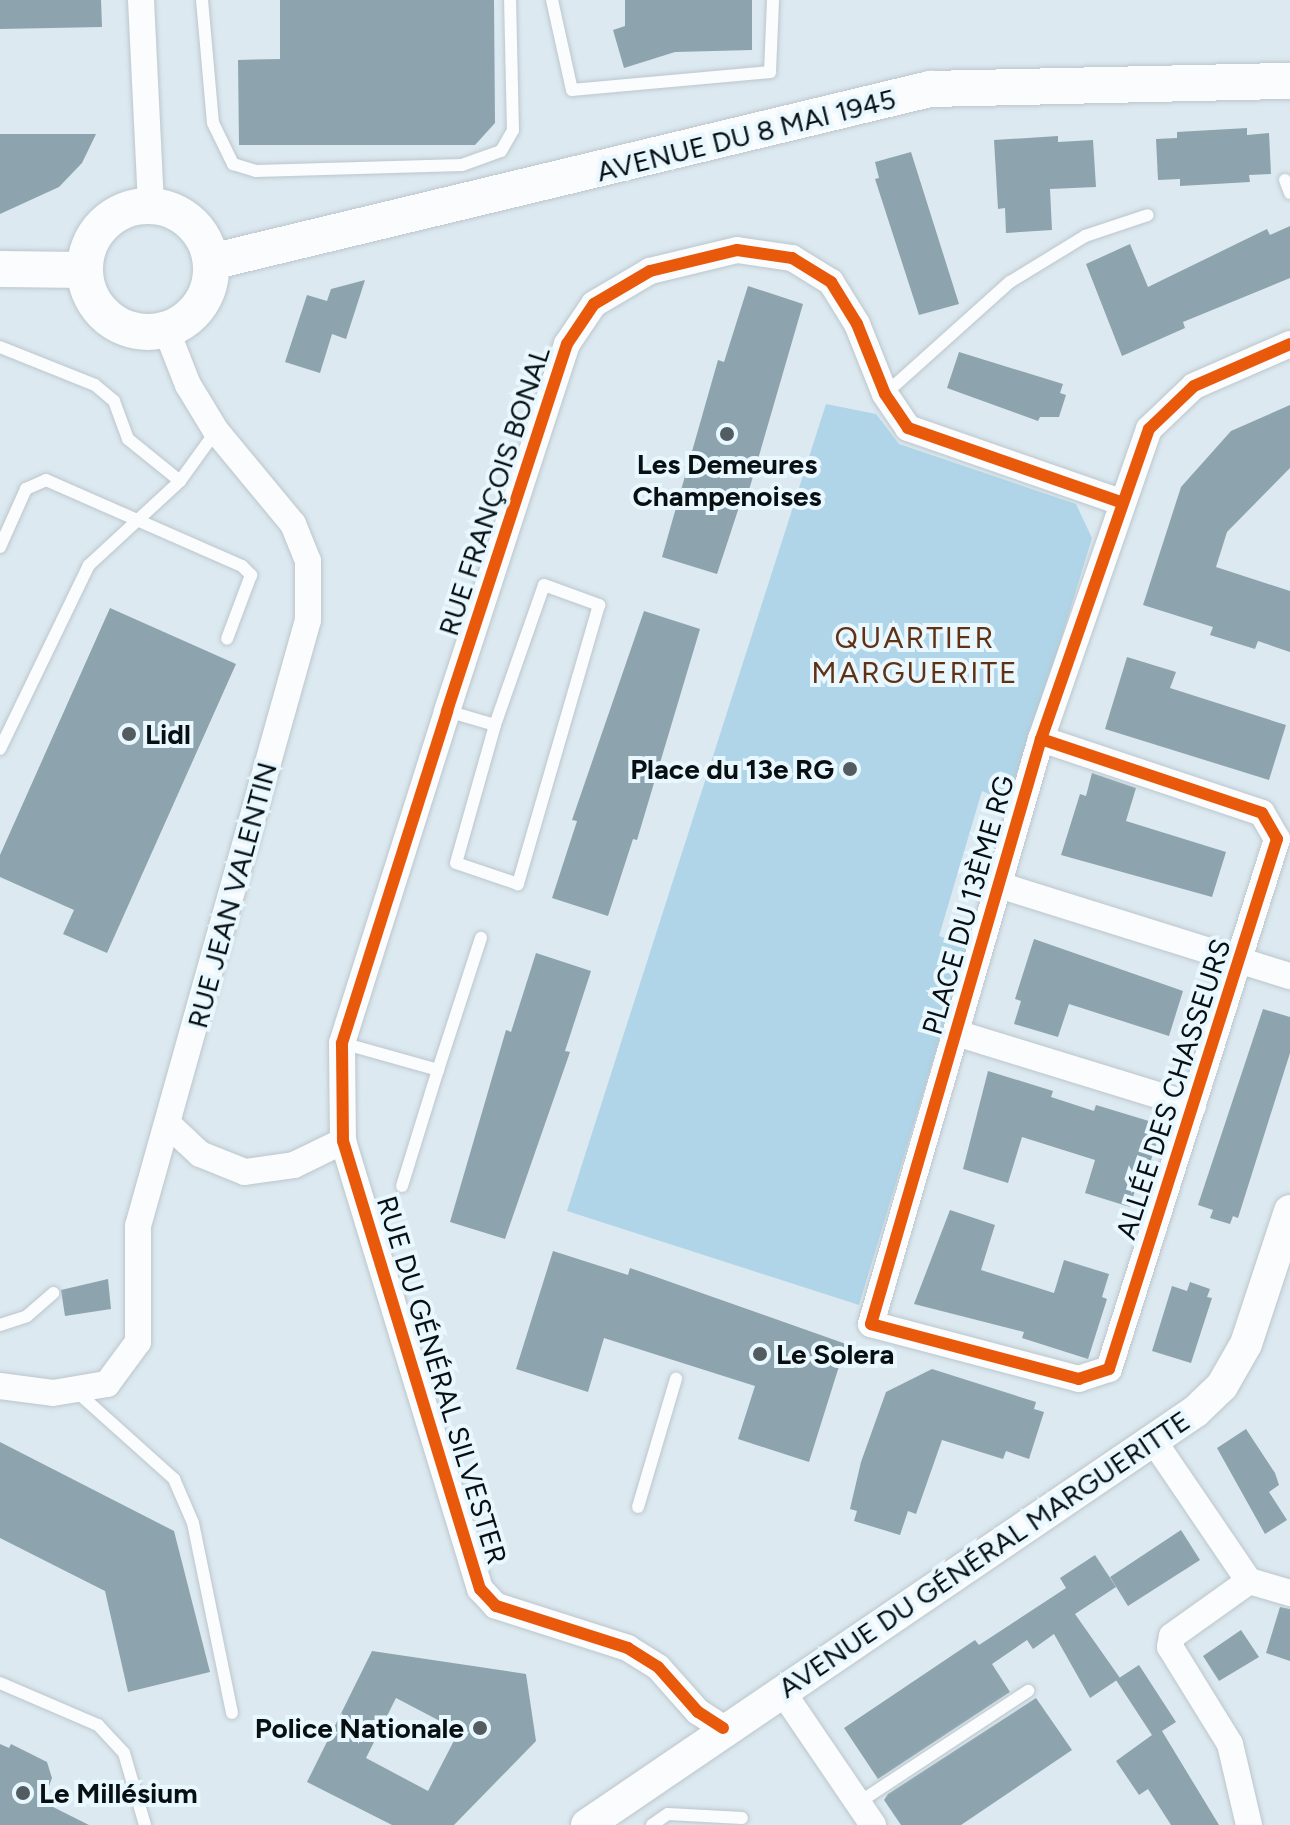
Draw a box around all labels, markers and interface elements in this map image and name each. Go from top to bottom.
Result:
street label: AVENUE DU 8 MAI 1945 [593,82,899,188]
street label: RUE FRANÇOIS BONAL [431,342,557,640]
marker: Les Demeures Champenoises [718,425,736,443]
place label: Les Demeures Champenoises [632,447,822,513]
district label: QUARTIER MARGUERITE [811,620,1019,690]
place label: Lidl [145,717,191,751]
marker: Lidl [120,725,138,743]
place label: Place du 13e RG [630,752,834,786]
street label: RUE JEAN VALENTIN [180,758,284,1032]
marker: Place du 13e RG [841,760,859,778]
street label: PLACE DU 13ÈME RG [915,771,1021,1039]
street label: ALLÉE DES CHASSEURS [1109,935,1237,1243]
street label: RUE DU GÉNÉRAL SILVESTER [370,1192,514,1568]
place label: Le Solera [776,1337,894,1371]
marker: Le Solera [751,1345,769,1363]
street label: AVENUE DU GÉNÉRAL MARGUERITTE [772,1403,1196,1705]
place label: Police Nationale [255,1711,464,1745]
marker: Police Nationale [471,1719,489,1737]
place label: Le Millésium [39,1776,198,1810]
marker: Le Millésium [14,1784,32,1802]

